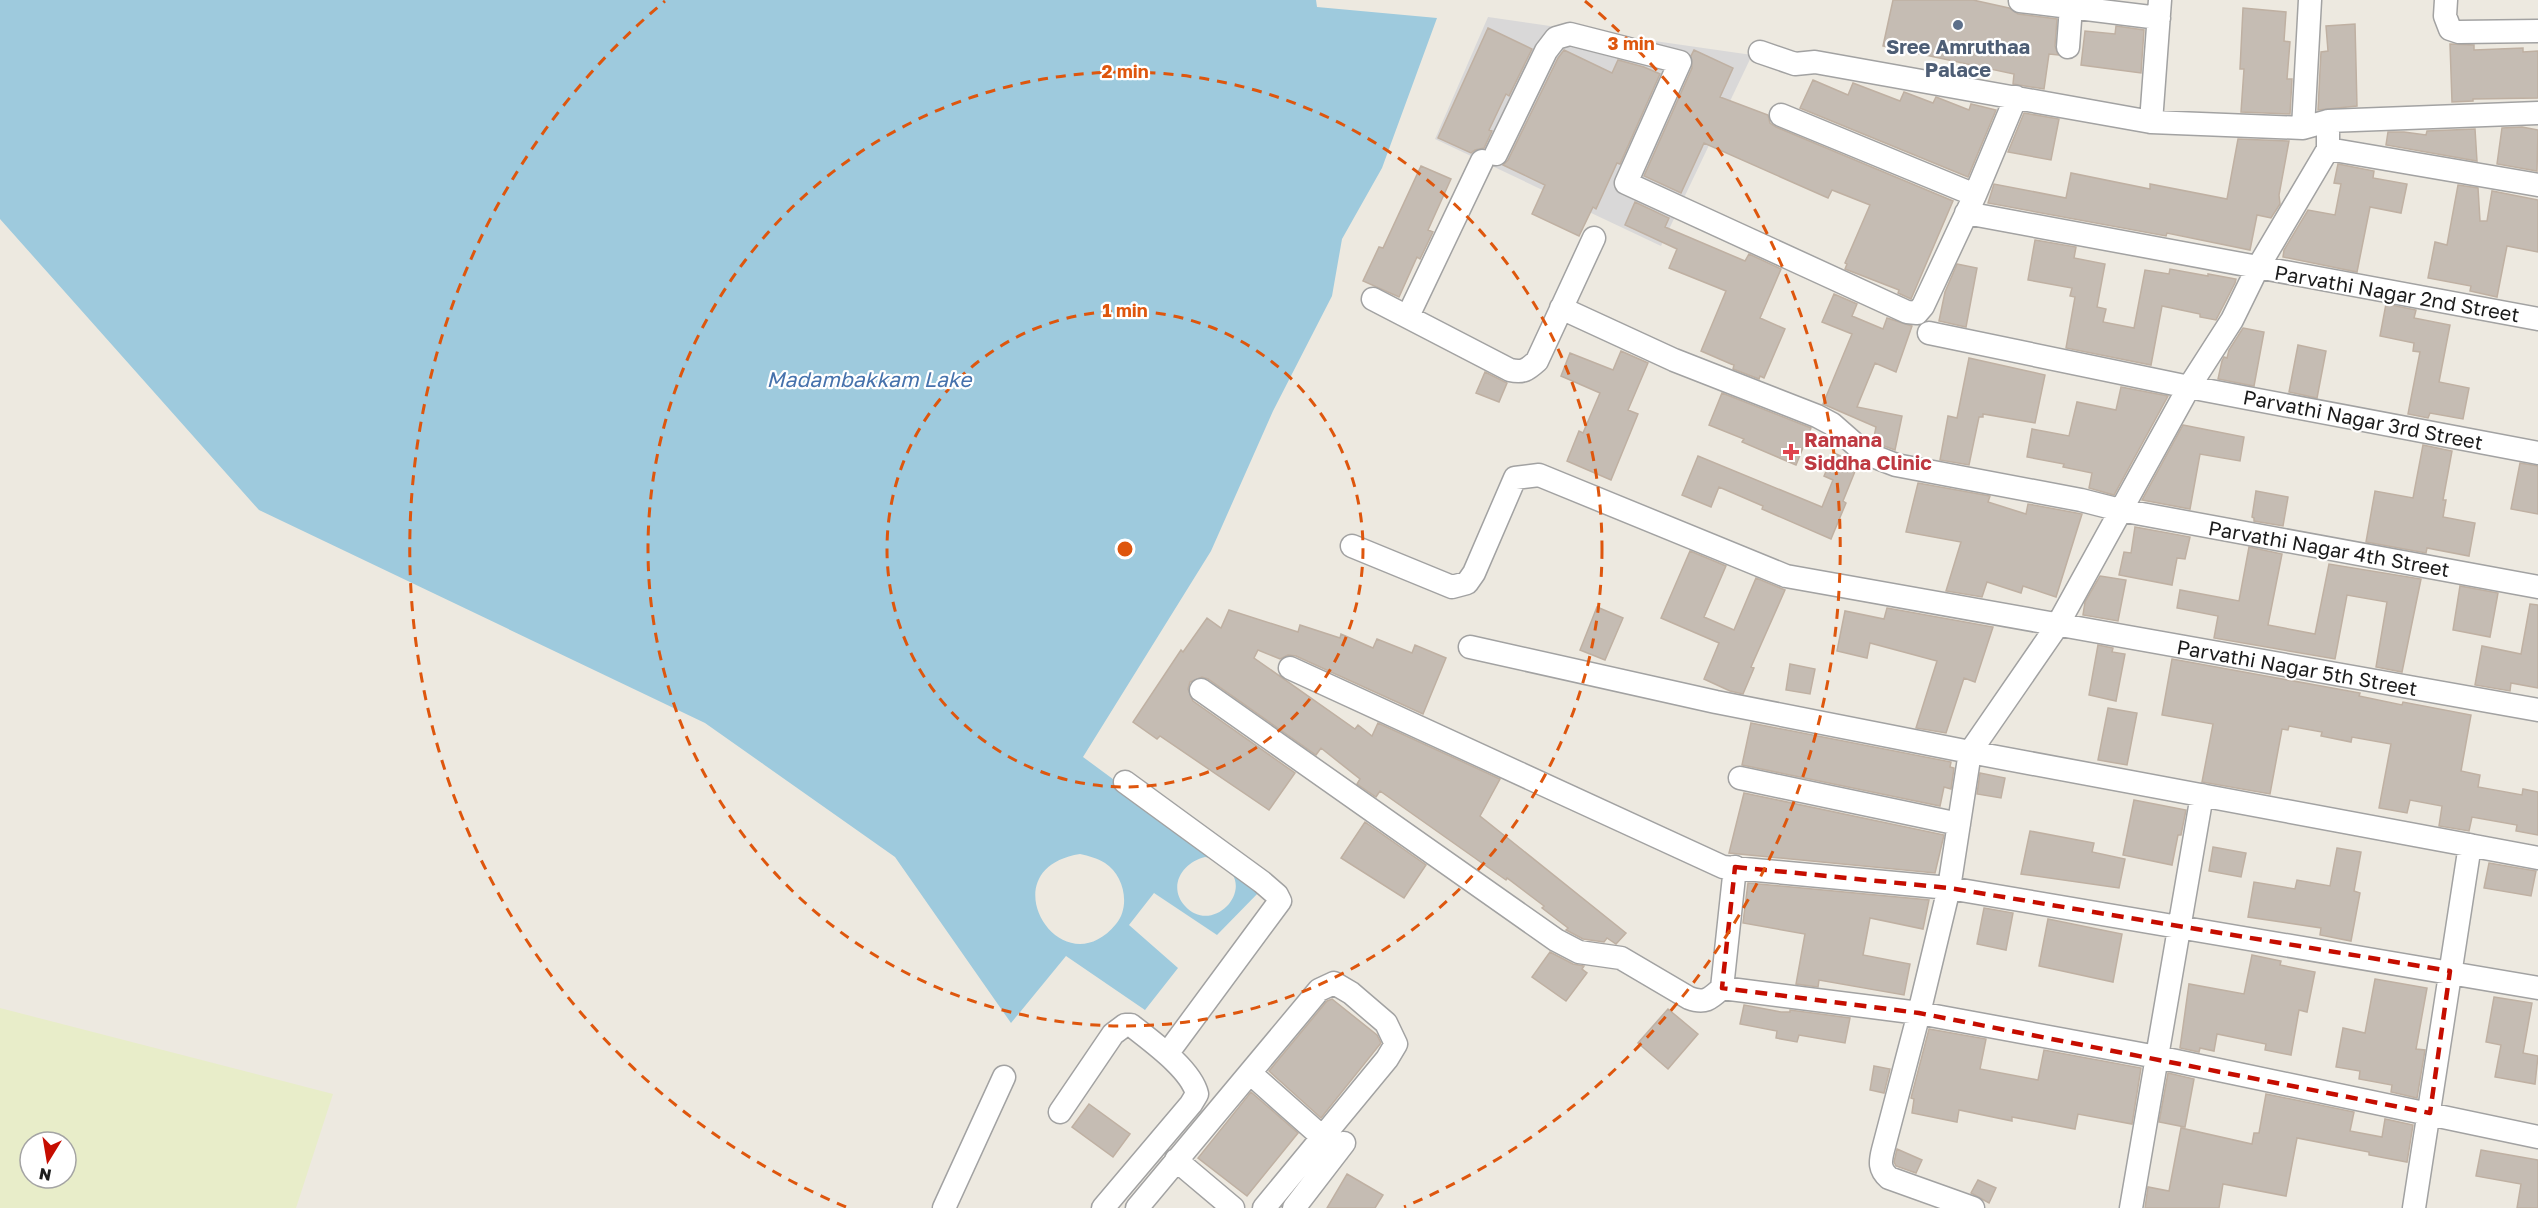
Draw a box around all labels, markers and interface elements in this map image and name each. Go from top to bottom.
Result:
marker: Sree Amruthaa Palace [1951,18,1965,32]
text: 3 min [1607,32,1655,54]
place label: Sree Amruthaa Palace [1886,34,2030,81]
text: 2 min [1101,60,1149,82]
street label: Parvathi Nagar 2nd Street [2273,260,2522,326]
text: 1 min [1102,299,1148,321]
water label: Madambakkam Lake [767,366,973,392]
street label: Parvathi Nagar 3rd Street [2241,384,2485,454]
place label: Ramana Siddha Clinic [1804,427,1932,474]
marker: Ramana Siddha Clinic [1782,443,1800,461]
street label: Parvathi Nagar 4th Street [2207,515,2452,581]
centre of rings [1115,539,1135,559]
street label: Parvathi Nagar 5th Street [2175,634,2419,700]
north arrow [18,1130,78,1190]
text: N [37,1164,53,1186]

